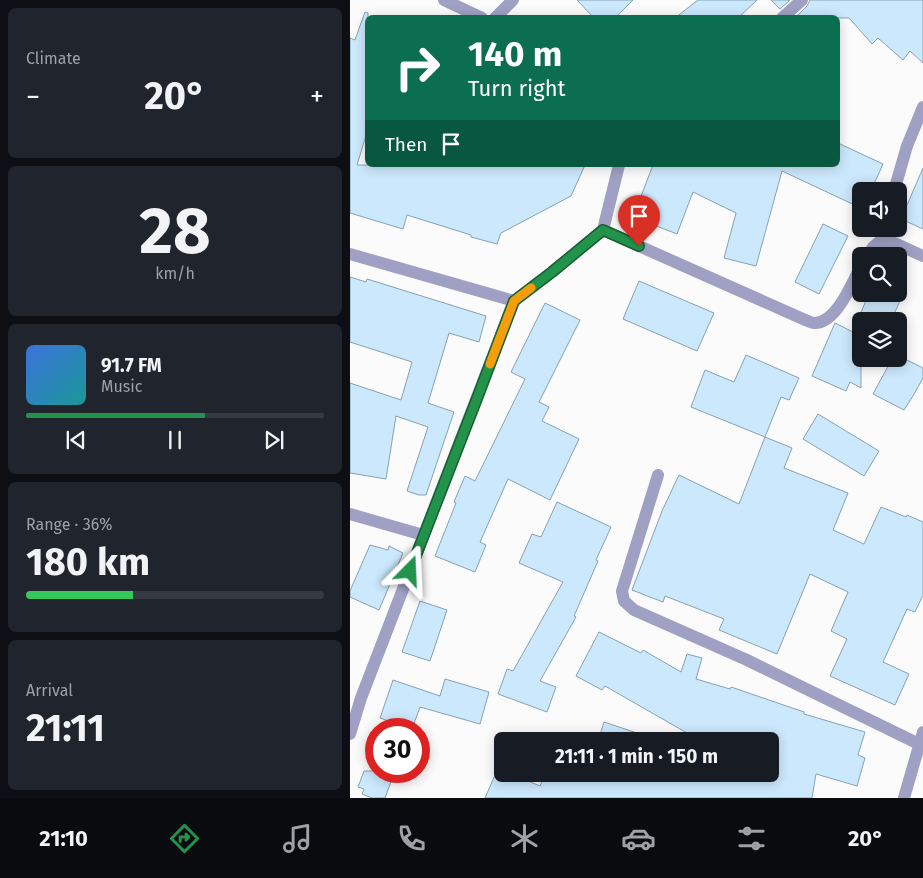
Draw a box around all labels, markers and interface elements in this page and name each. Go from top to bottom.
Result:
text: 140 m [468,33,562,75]
icon: right [385,35,450,100]
text: Climate [26,49,81,68]
text: 20° [144,73,206,119]
text: Turn right [468,75,565,102]
text: − [26,80,40,113]
text: + [310,80,324,113]
icon: arrive [437,130,465,158]
text: Then [385,133,427,156]
map controls [852,182,907,367]
button: sound [852,182,907,237]
text: 28 [139,192,211,270]
pin [618,195,660,246]
icon: arrive [625,202,653,230]
button: search [852,247,907,302]
text: km/h [155,264,195,283]
button: layers [852,312,907,367]
text: 91.7 FM [101,354,162,377]
text: Music [101,377,142,396]
icon: previous [62,426,90,454]
icon: pause [161,426,189,454]
icon: next [260,426,288,454]
text: Range · 36% [26,515,112,534]
text: 180 km [26,539,150,585]
position arrow [383,544,435,596]
text: Arrival [26,681,73,700]
text: 21:11 [26,705,105,751]
speed limit sign: 30 [365,718,430,783]
text: 21:11 · 1 min · 150 m [555,745,718,768]
icon: directions [167,821,202,856]
icon: music [280,821,315,856]
icon: phone [394,821,429,856]
icon: climate [507,821,542,856]
icon: car [621,821,656,856]
icon: filters [734,821,769,856]
text: 21:10 [39,825,88,852]
text: 20° [848,825,884,852]

